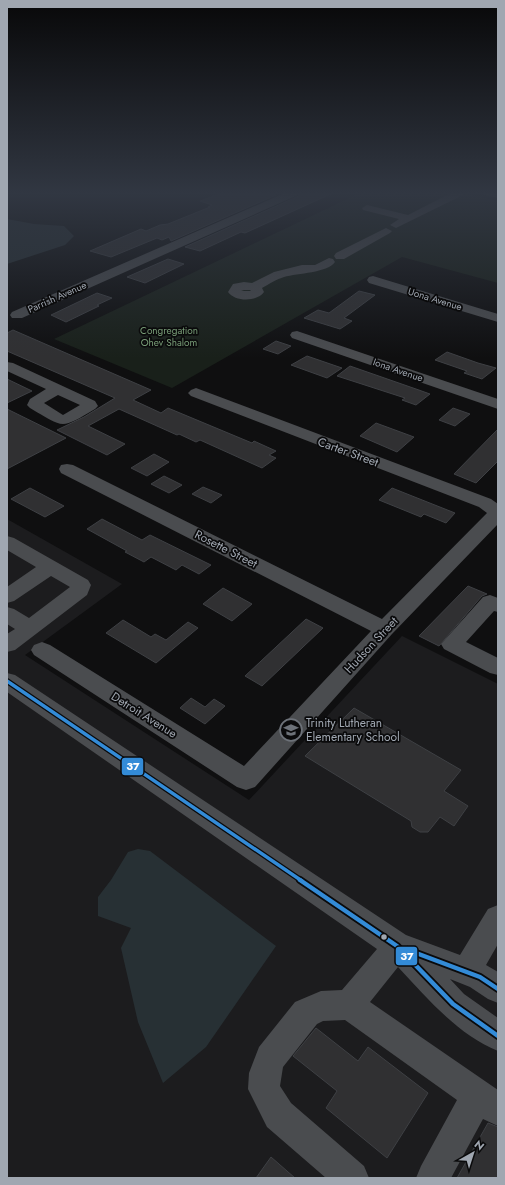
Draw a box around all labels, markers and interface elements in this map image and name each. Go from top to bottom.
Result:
street label: Parrish Avenue [25,277,89,317]
street label: Uona Avenue [406,284,464,314]
park label: Congregation Ohev Shalom [140,323,198,350]
street label: Iona Avenue [371,354,425,386]
street label: Carter Street [315,433,381,471]
street label: Rosette Street [191,525,261,573]
street label: Hudson Street [340,613,402,677]
street label: Detroit Avenue [108,688,180,742]
place label: Trinity Lutheran Elementary School [306,714,400,746]
school or university icon: Trinity Lutheran Elementary School [278,717,304,743]
line badge: 37 [121,757,144,776]
text: 37 [126,758,140,774]
unlabelled marker [379,932,389,942]
line badge: 37 [395,946,418,966]
text: 37 [400,948,414,964]
north arrow [453,1133,493,1173]
text: N [471,1136,488,1154]

